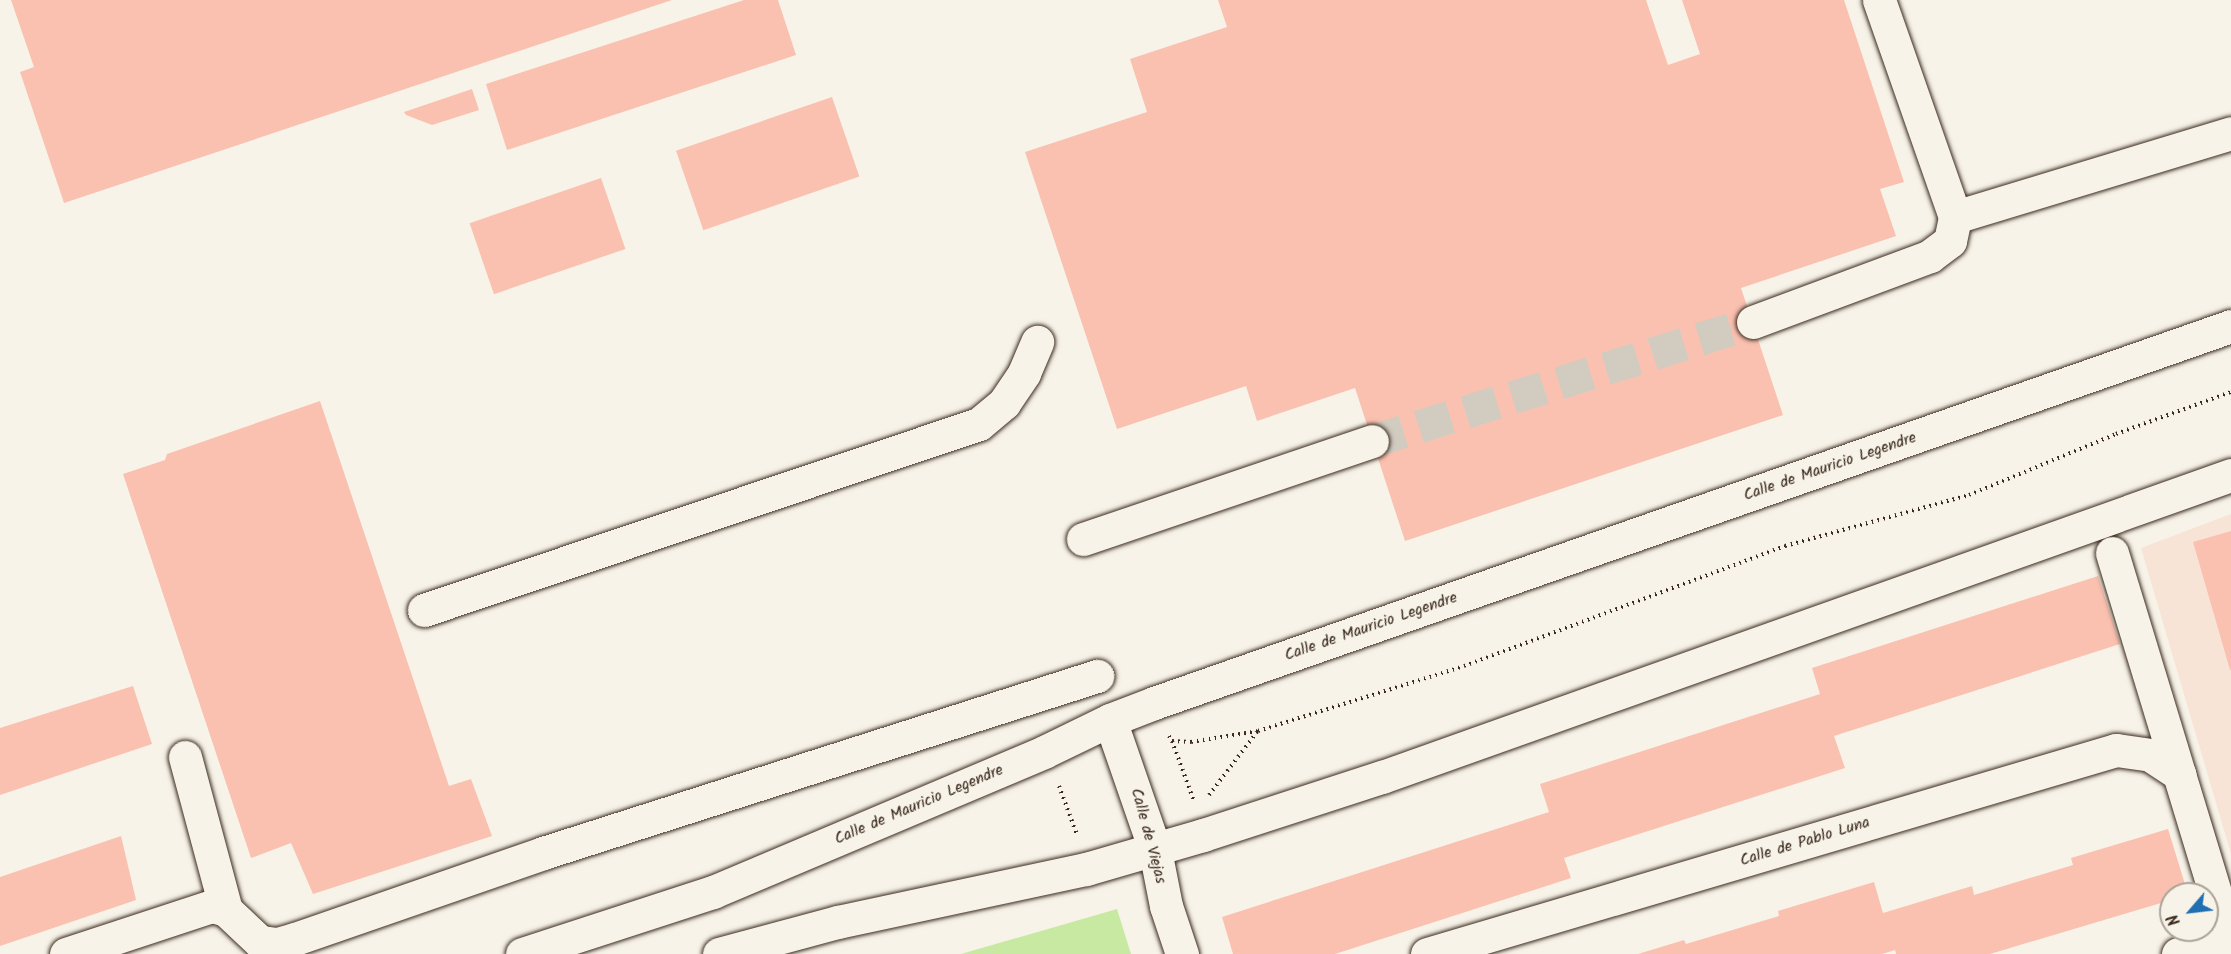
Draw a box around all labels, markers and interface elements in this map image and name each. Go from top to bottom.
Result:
street label: Calle de Mauricio Legendre [1741,428,1919,506]
street label: Calle de Mauricio Legendre [1282,588,1460,666]
street label: Calle de Mauricio Legendre [832,761,1006,849]
street label: Calle de Viejas [1126,786,1170,886]
street label: Calle de Pablo Luna [1738,813,1872,871]
north arrow [2159,882,2219,942]
text: N [2161,909,2188,930]

